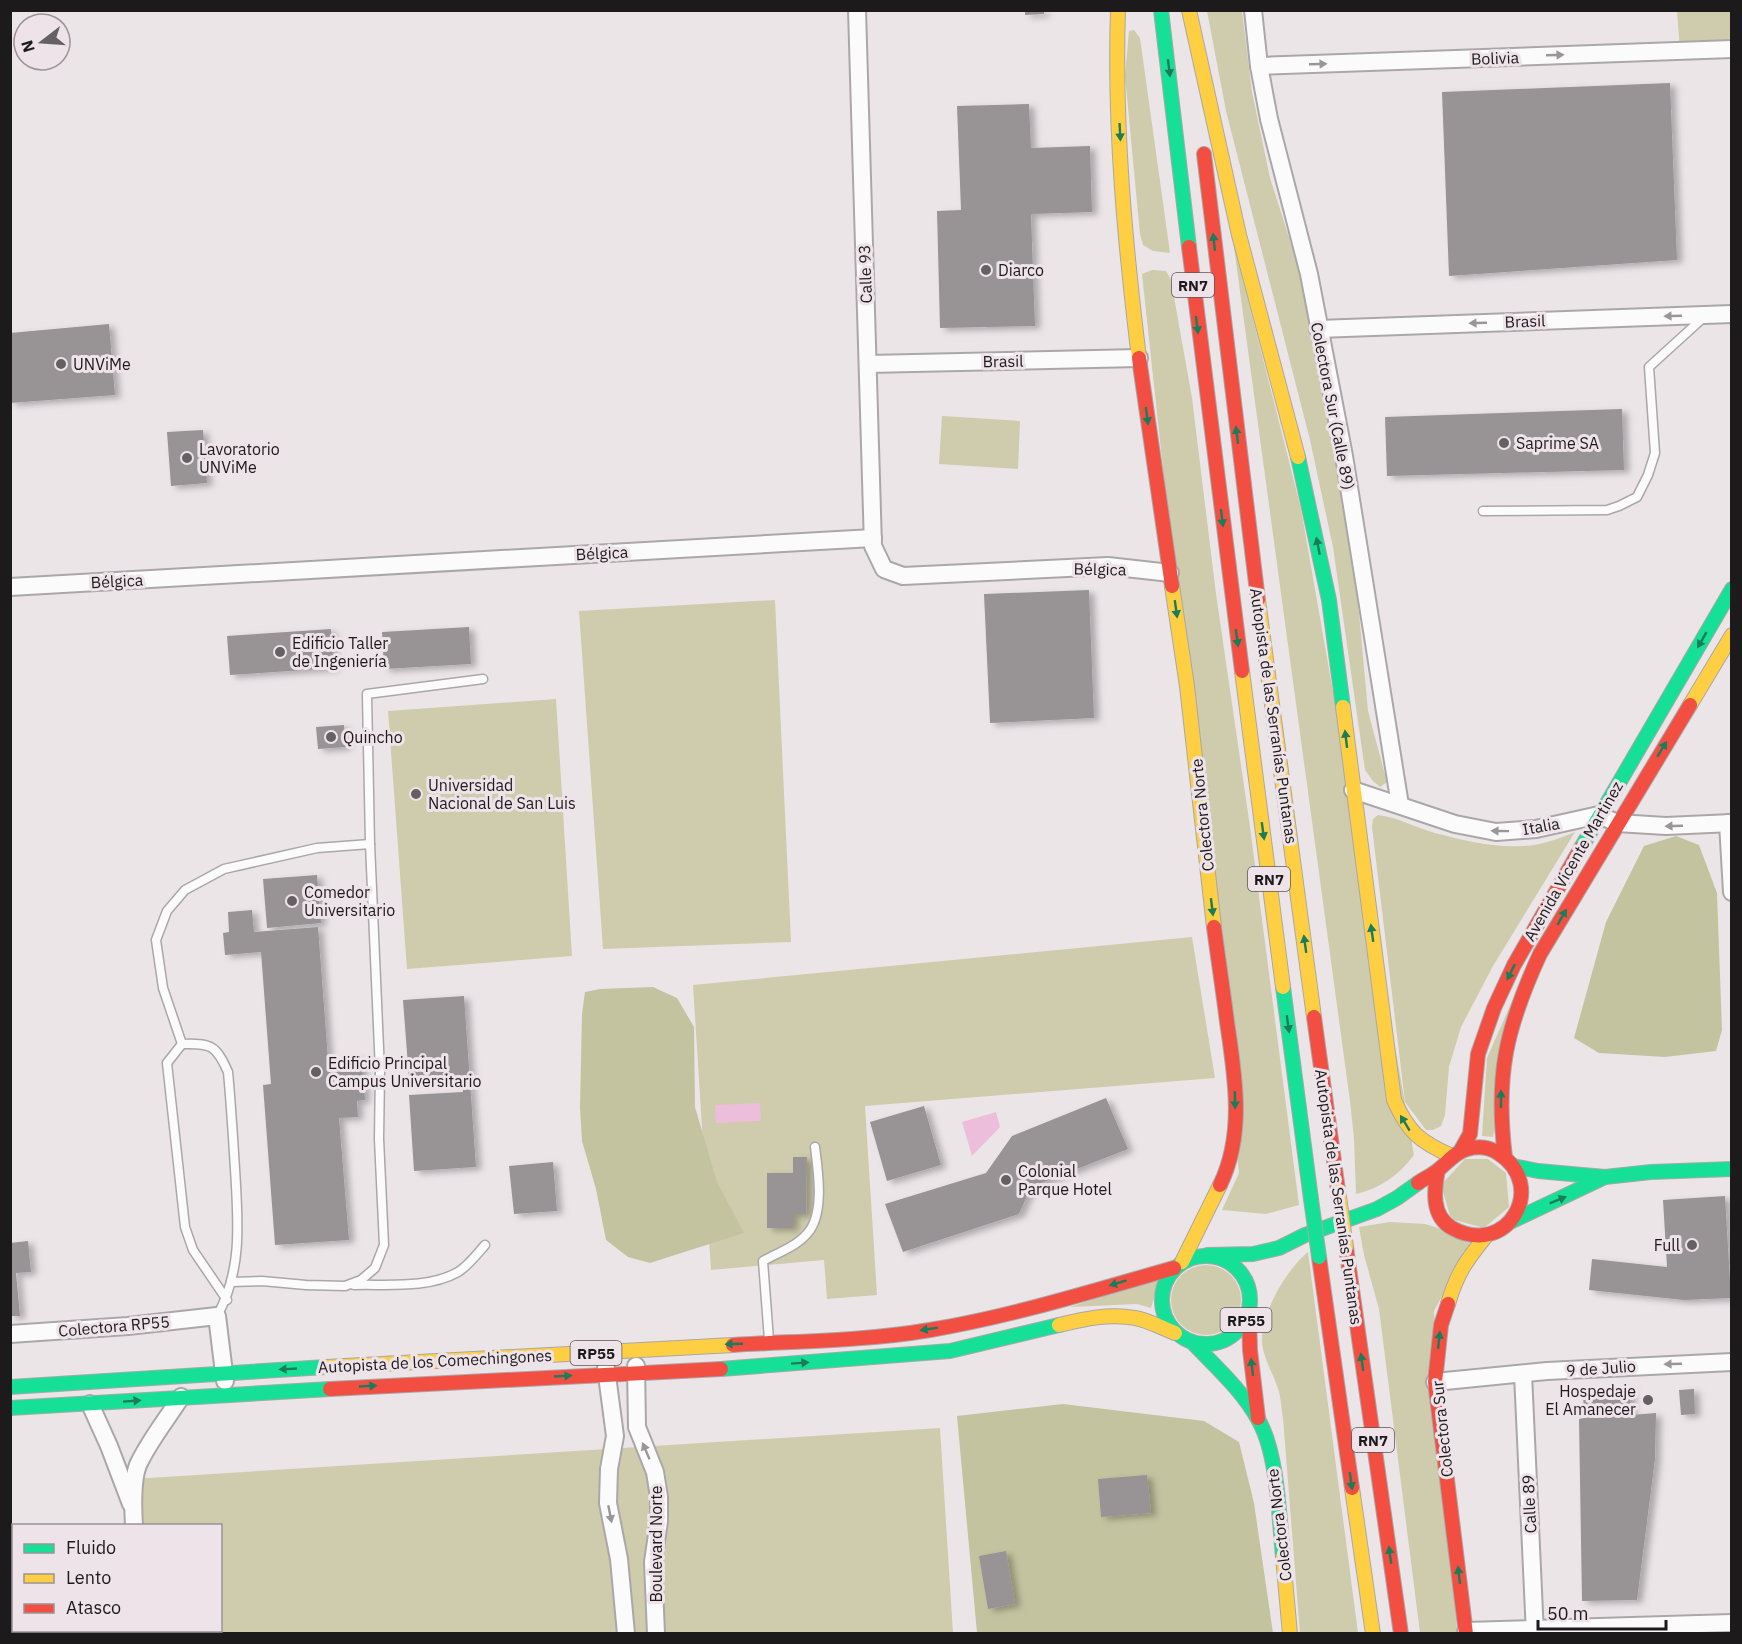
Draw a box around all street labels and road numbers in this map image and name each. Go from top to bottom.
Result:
street label: Bolivia [1471,47,1520,69]
street label: Calle 93 [854,244,876,304]
road number: RN7 [1172,273,1214,297]
street label: Brasil [1504,310,1546,332]
street label: Colectora Sur (Calle 89) [1307,320,1359,492]
street label: Brasil [982,351,1024,371]
street label: Bélgica [575,542,629,564]
street label: Bélgica [1074,559,1127,579]
street label: Bélgica [90,570,144,592]
street label: Autopista de las Serranías Puntanas [1246,587,1302,845]
street label: Colectora Norte [1186,757,1218,872]
street label: Avenida Vicente Martinez [1519,778,1627,944]
street label: Italia [1521,813,1562,839]
road number: RN7 [1248,867,1290,891]
street label: Autopista de las Serranías Puntanas [1311,1068,1367,1326]
road number: RP55 [1220,1308,1272,1332]
street label: Colectora RP55 [57,1311,171,1341]
road number: RP55 [570,1341,622,1365]
street label: Autopista de los Comechingones [317,1345,553,1377]
street label: 9 de Julio [1565,1356,1637,1380]
street label: Colectora Sur [1427,1380,1457,1478]
road number: RN7 [1352,1428,1394,1452]
street label: Colectora Norte [1262,1467,1296,1582]
street label: Calle 89 [1517,1474,1541,1534]
street label: Boulevard Norte [646,1485,666,1603]

